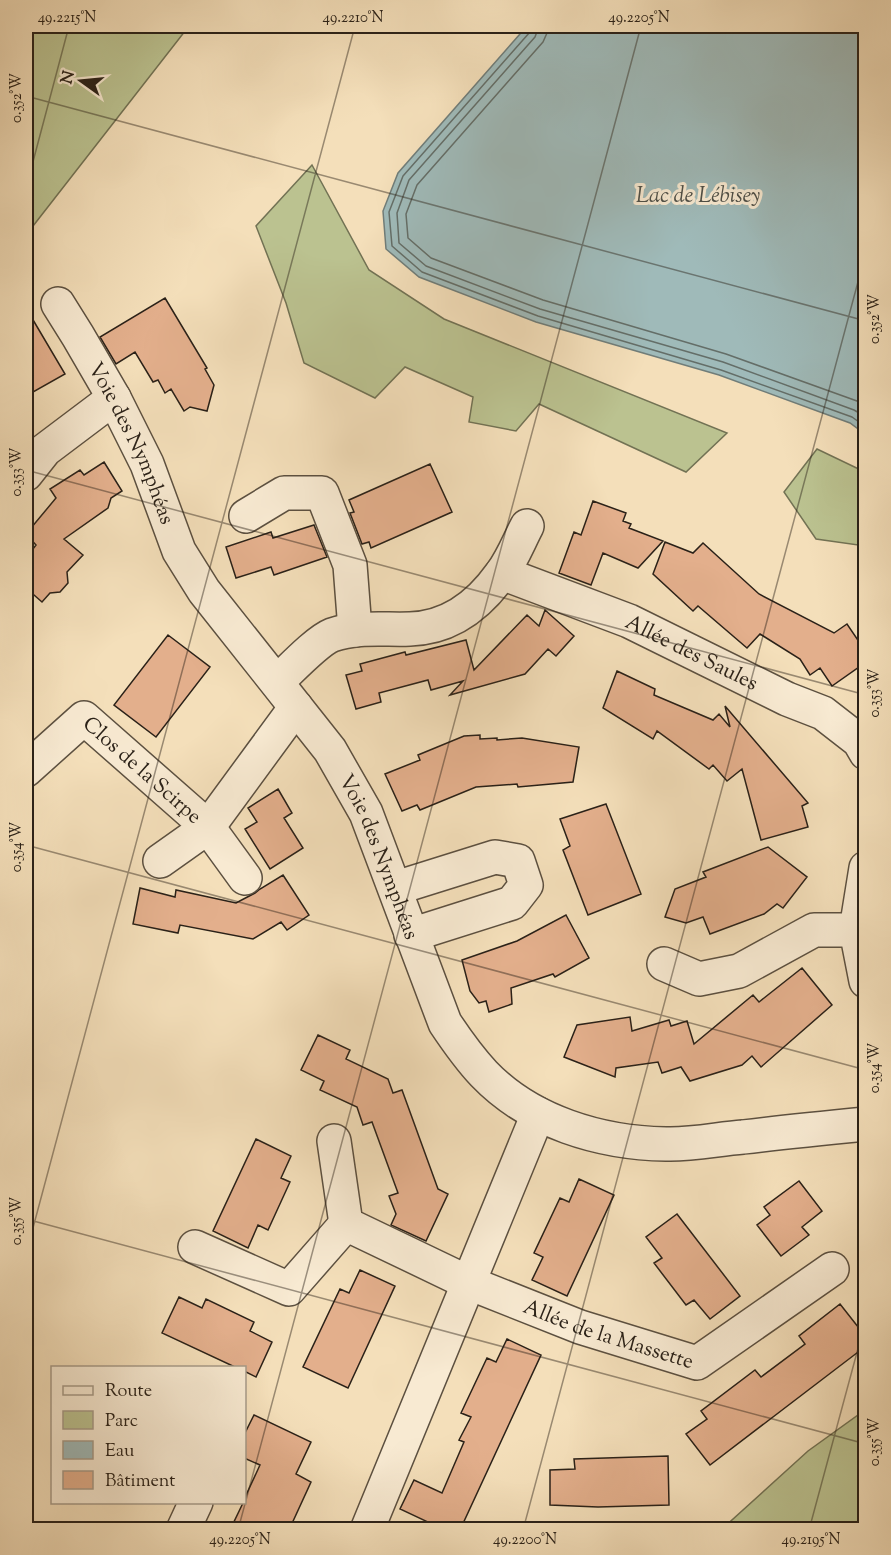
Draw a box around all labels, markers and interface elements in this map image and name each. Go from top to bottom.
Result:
text: 49.2215°N [38,8,96,29]
text: 49.2210°N [323,8,384,29]
text: 49.2205°N [608,8,670,29]
north arrow [51,51,111,111]
text: N [56,68,82,87]
text: 0.352°W [7,73,28,123]
water label: Lac de Lébisey [636,181,760,213]
text: 0.352°W [865,294,886,344]
street label: Voie des Nymphéas [79,357,181,529]
text: 0.353°W [7,447,28,496]
street label: Allée des Saules [620,608,763,699]
text: 0.353°W [865,668,886,717]
street label: Clos de la Scirpe [75,710,208,832]
street label: Voie des Nymphéas [330,769,425,944]
text: 0.354°W [7,821,28,872]
text: 0.354°W [865,1042,886,1093]
text: 0.355°W [7,1197,28,1245]
street label: Allée de la Massette [518,1293,697,1378]
legend [51,1366,246,1504]
text: Route [105,1379,152,1405]
text: Parc [105,1409,138,1435]
text: 0.355°W [865,1418,886,1466]
text: Eau [105,1439,134,1465]
text: Bâtiment [105,1469,175,1495]
text: 49.2205°N [209,1530,271,1551]
text: 49.2200°N [493,1530,557,1551]
text: 49.2195°N [782,1530,840,1551]

